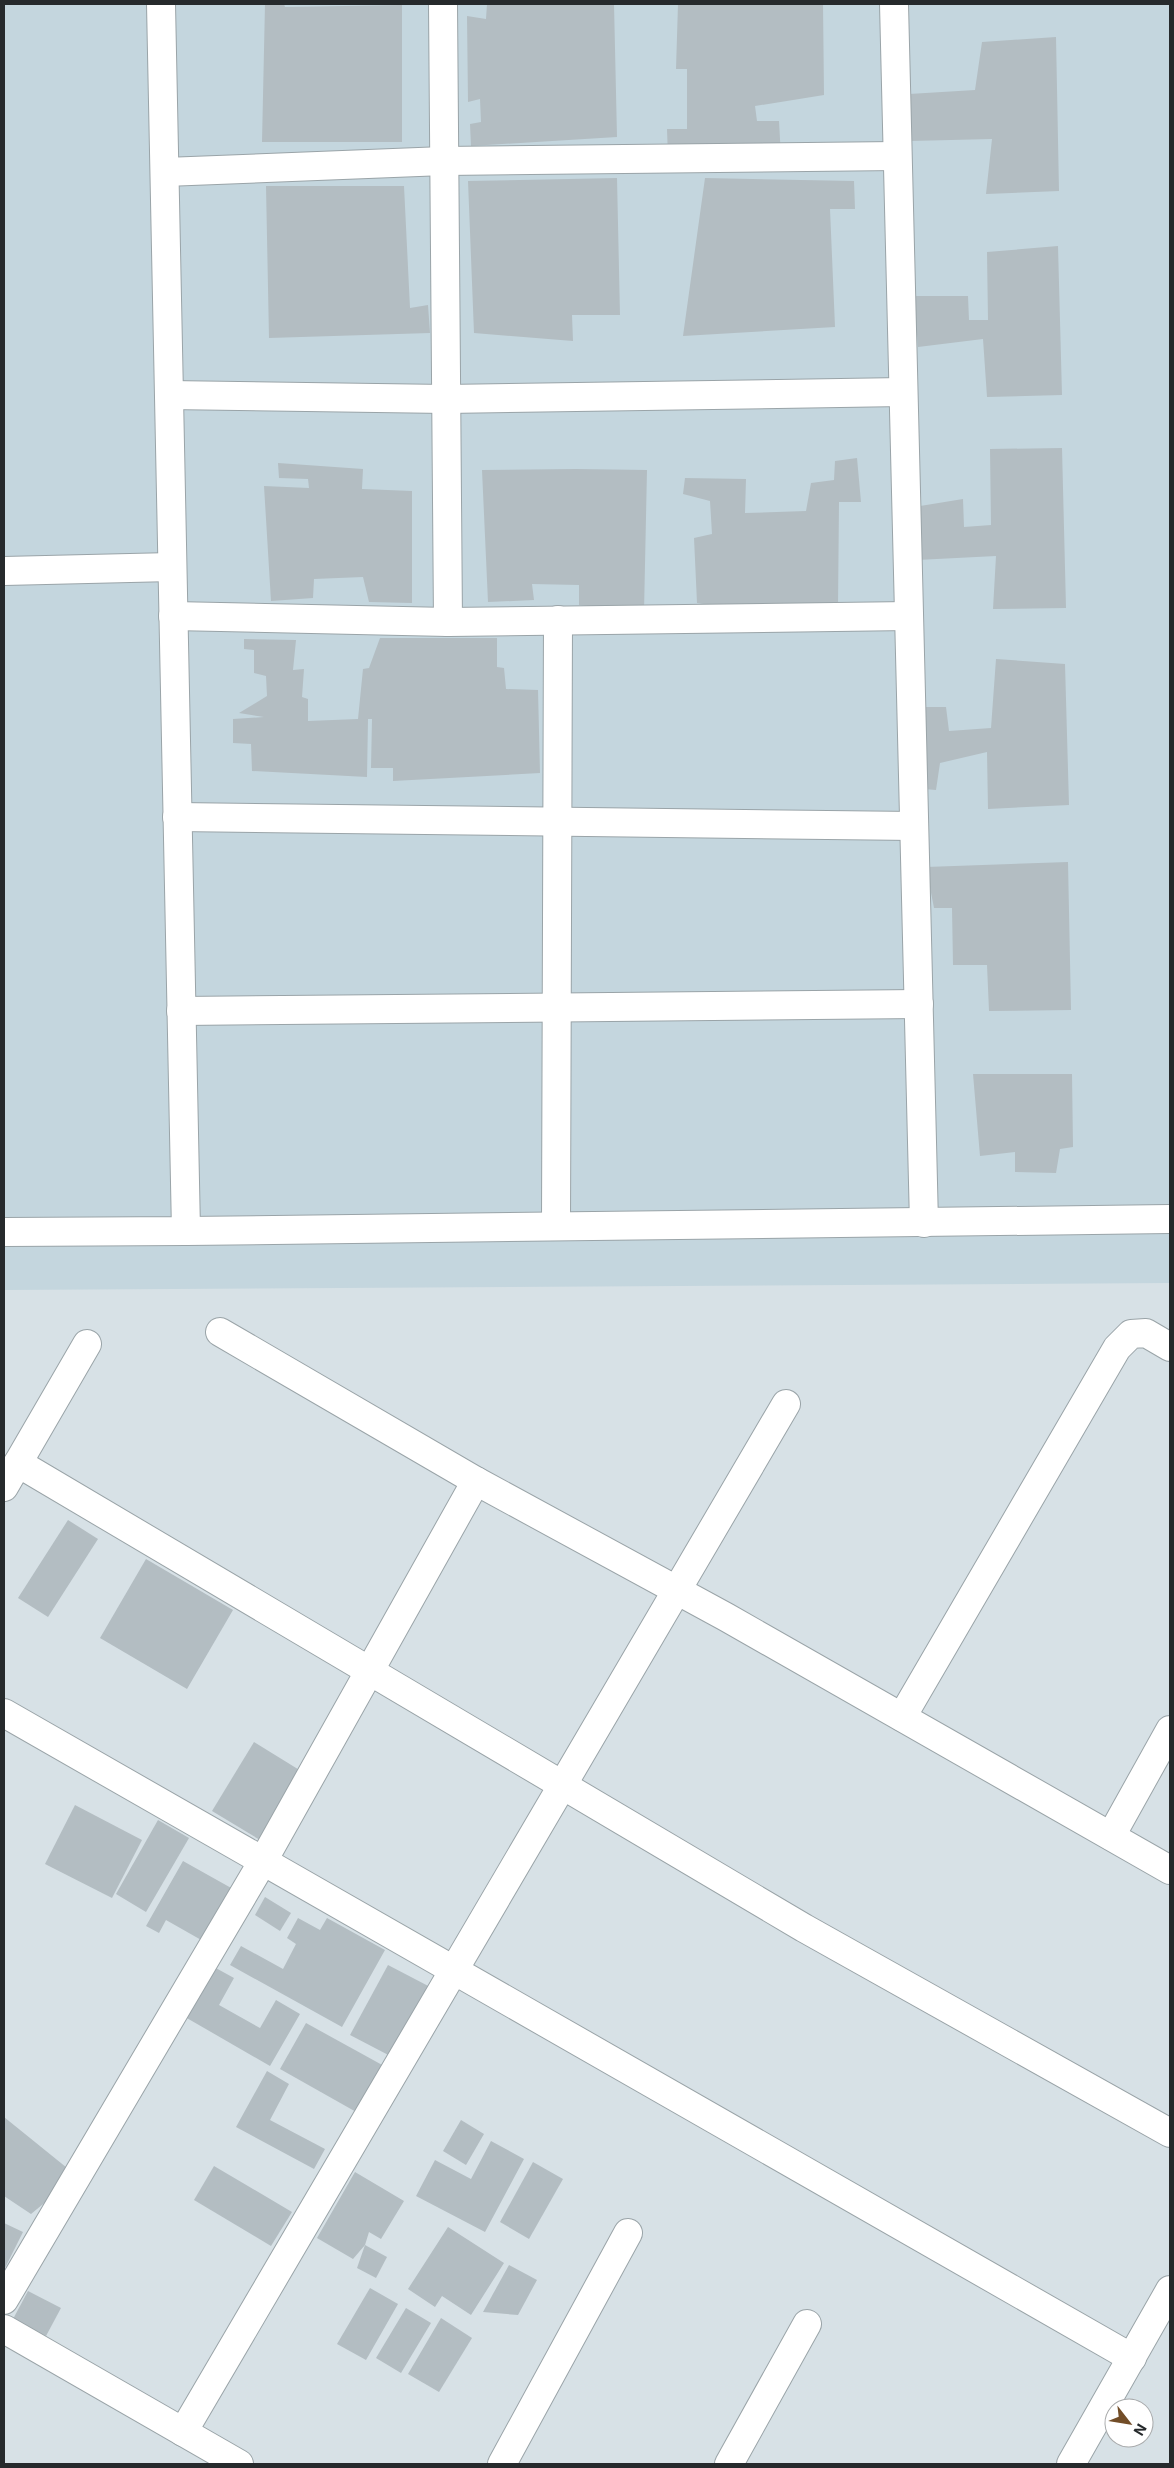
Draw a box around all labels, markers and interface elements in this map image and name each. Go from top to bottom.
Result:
north arrow [1104,2398,1154,2448]
text: N [1131,2421,1151,2439]

